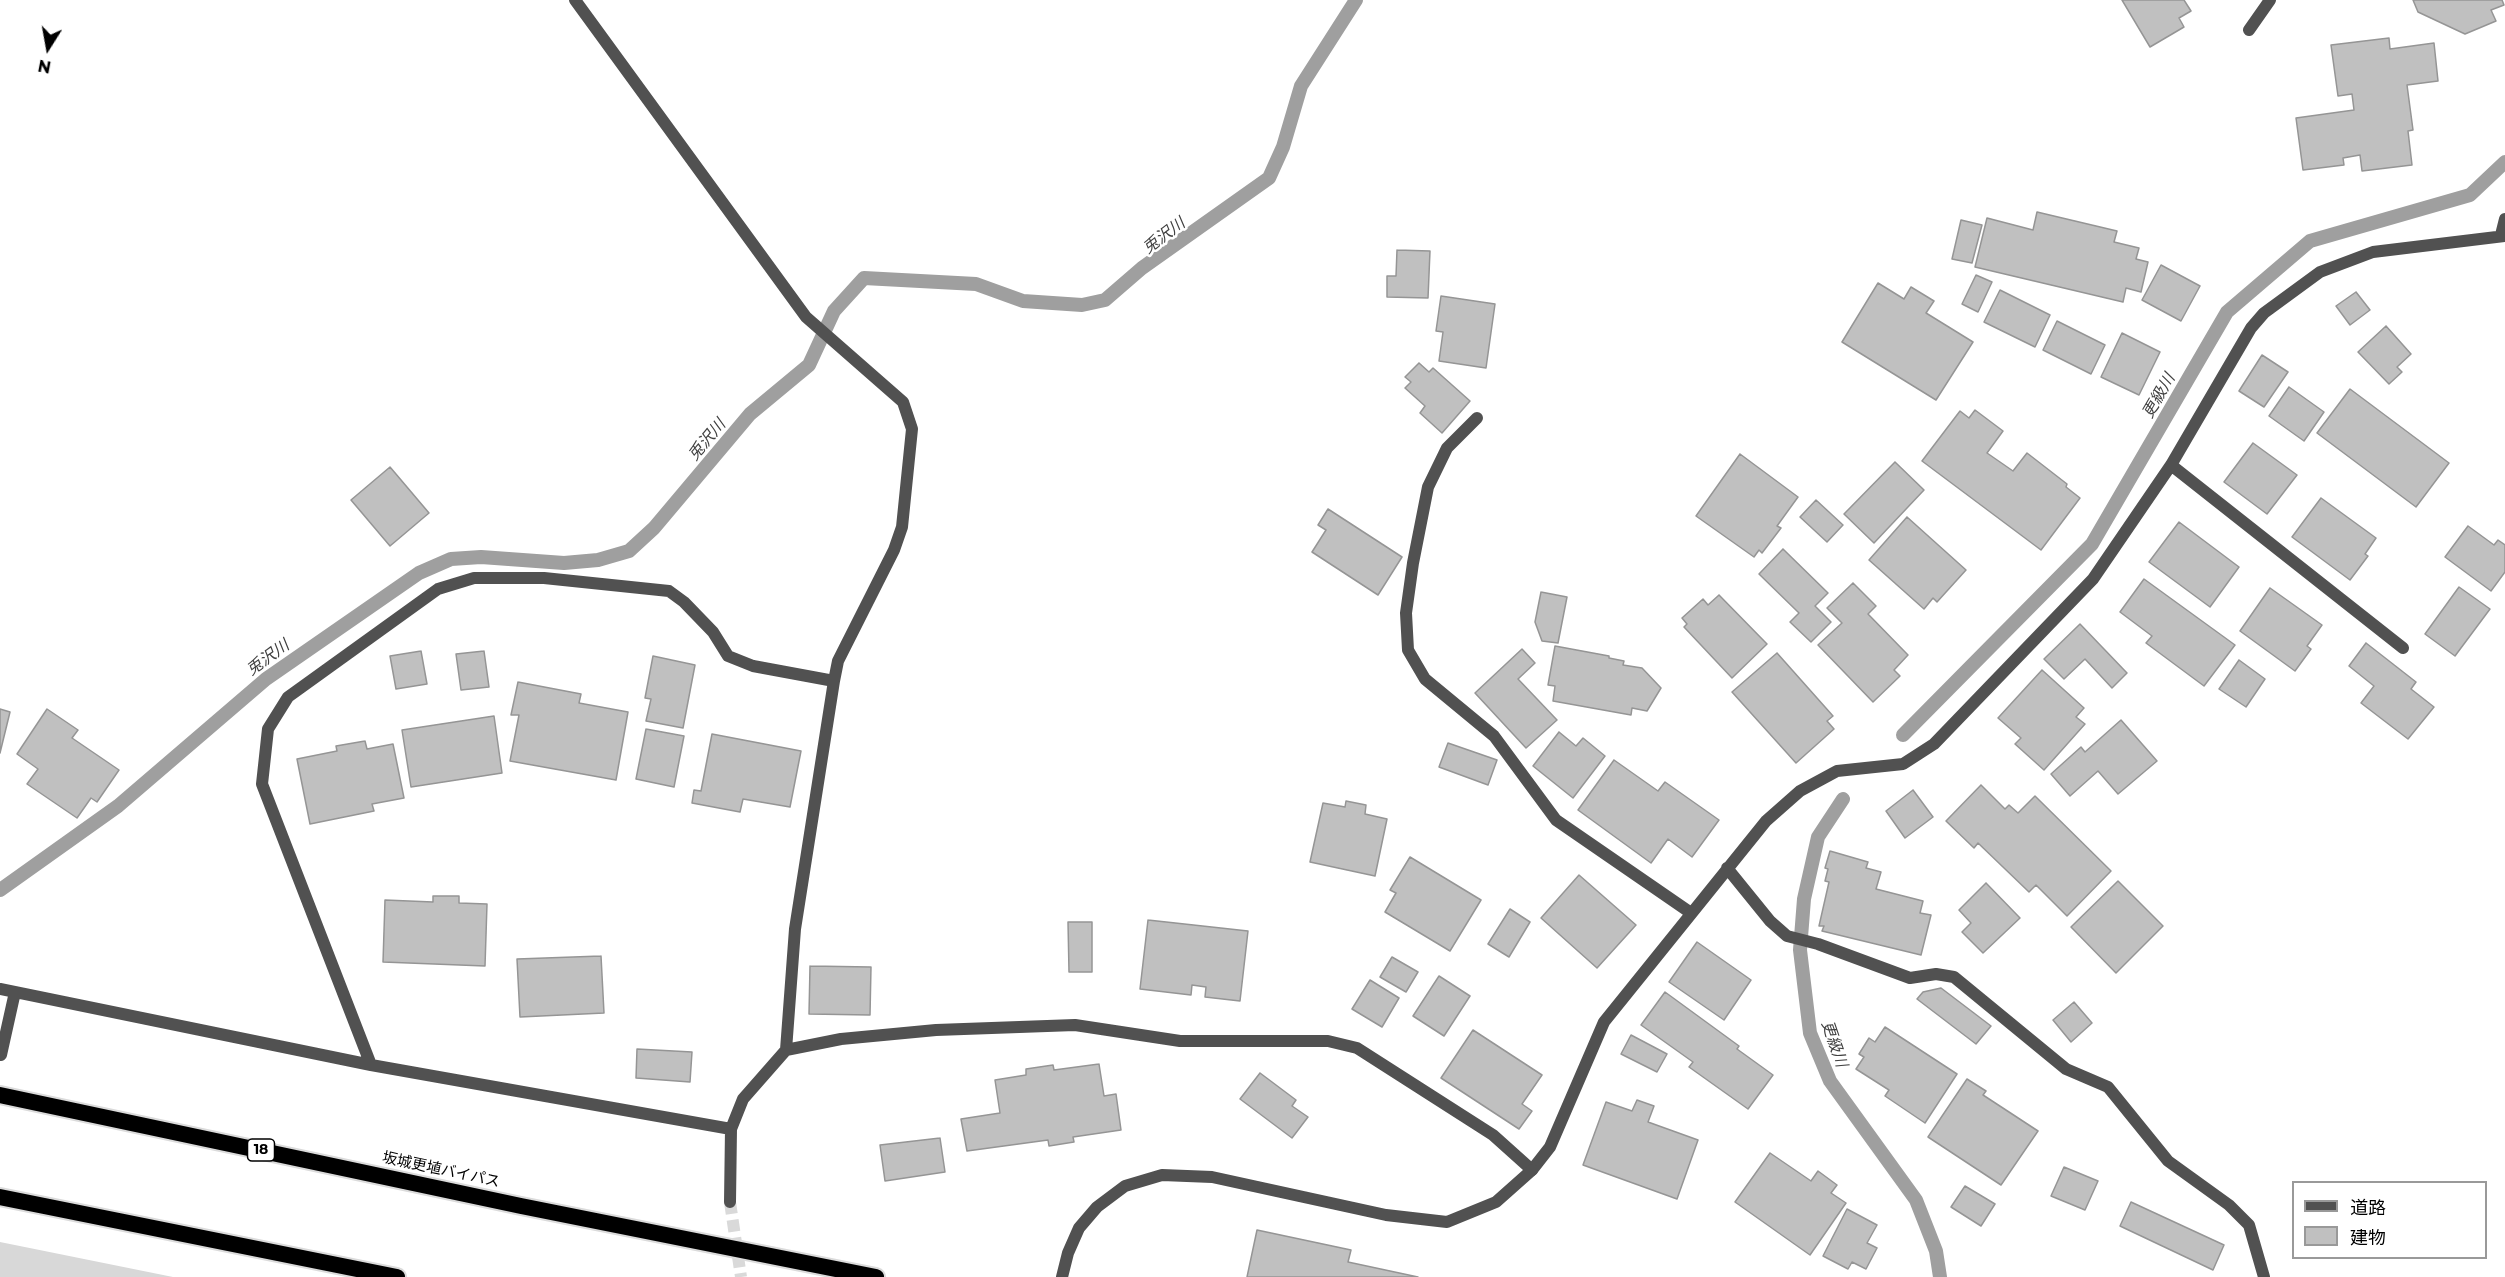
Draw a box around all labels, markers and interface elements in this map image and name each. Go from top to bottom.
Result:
north arrow [18,18,78,78]
text: N [36,56,53,77]
water label: 兎沢川 [1139,214,1189,258]
water label: 更級川 [2139,370,2179,422]
water label: 兎沢川 [684,415,730,465]
water label: 兎沢川 [243,636,293,680]
water label: 更級川 [1817,1018,1851,1070]
road number: 18 [248,1139,274,1161]
street label: 坂城更埴バイパス [380,1149,502,1191]
legend [2292,1181,2487,1259]
text: 道路 [2350,1197,2386,1219]
text: 建物 [2350,1227,2386,1249]

